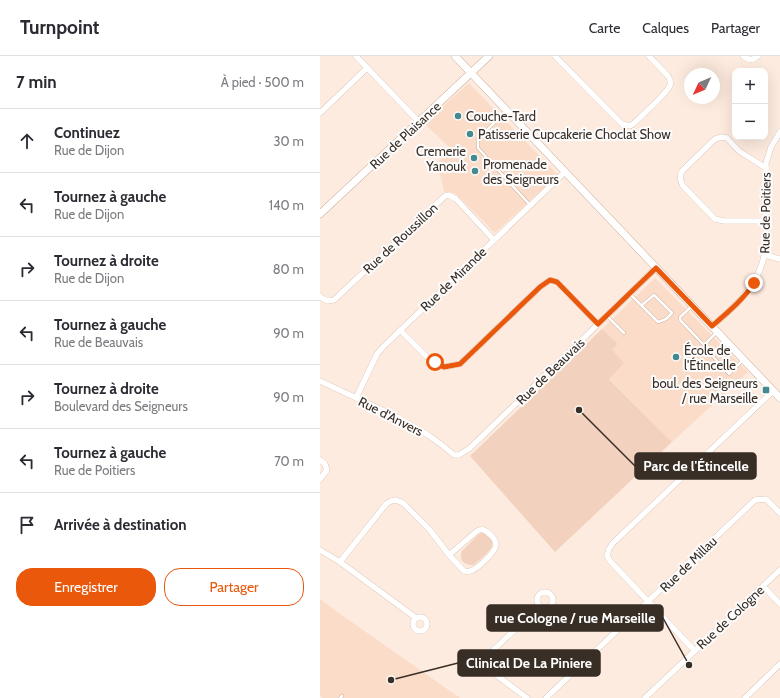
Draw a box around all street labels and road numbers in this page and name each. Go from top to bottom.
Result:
street label: Rue de Plaisance [366,98,444,172]
street label: Rue de Poitiers [756,172,774,254]
street label: Rue de Roussillon [359,199,441,277]
street label: Rue de Mirande [417,243,490,314]
street label: Rue de Beauvais [512,334,588,408]
street label: Rue d'Anvers [356,393,427,439]
street label: Rue de Millau [656,533,720,595]
street label: Rue de Cologne [693,581,767,652]

